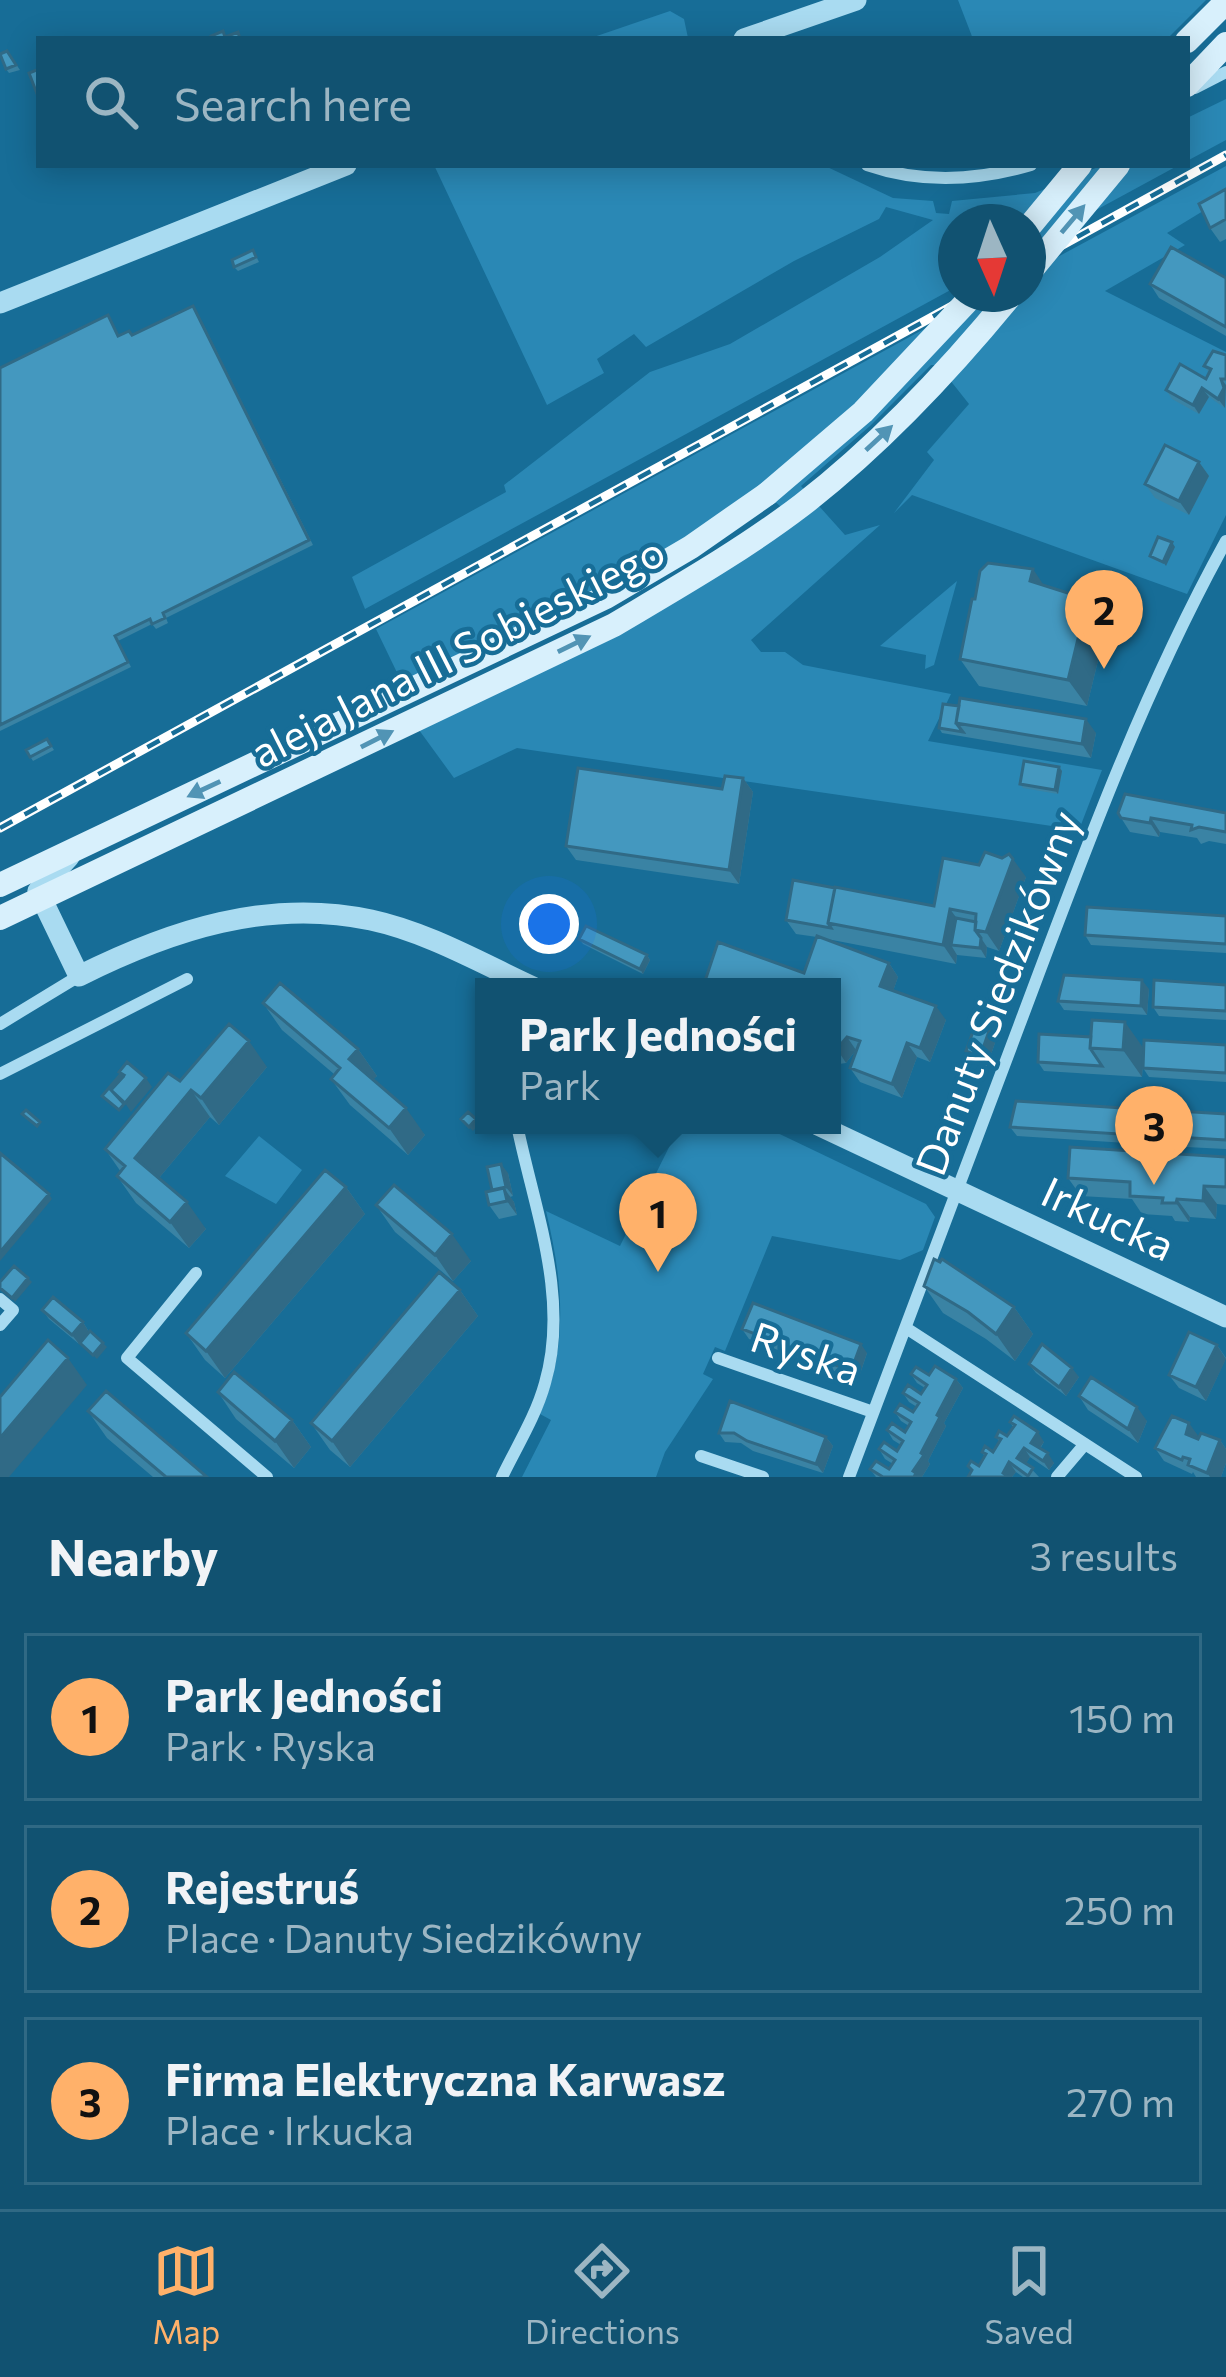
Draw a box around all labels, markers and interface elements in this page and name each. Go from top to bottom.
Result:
search box [36,36,1190,168]
icon: search [78,69,144,135]
text: Search here [174,75,412,130]
north arrow [938,204,1046,312]
one-way arrow [1060,204,1085,235]
one-way arrow [864,425,893,453]
street label: aleja Jana III Sobieskiego [242,523,672,777]
pin: 2 [1065,570,1143,669]
one-way arrow [557,634,592,654]
one-way arrow [359,730,394,750]
one-way arrow [186,779,221,799]
street label: Danuty Siedzikówny [903,803,1090,1182]
your location [519,894,579,954]
popup [475,978,841,1134]
text: Park Jedności [519,1005,797,1060]
text: Park [519,1060,601,1108]
pin: 3 [1115,1086,1193,1185]
street label: Irkucka [1034,1164,1183,1270]
pin: 1 [619,1173,697,1272]
street label: Ryska [745,1309,869,1395]
text: Nearby [48,1524,218,1587]
text: 3 results [1030,1531,1178,1579]
text: Park Jedności [165,1666,443,1721]
text: 1 [81,1693,99,1741]
text: 150 m [1069,1693,1175,1741]
text: Park · Ryska [165,1721,376,1769]
text: Rejestruś [165,1858,359,1913]
text: 2 [79,1885,101,1933]
text: 250 m [1064,1885,1175,1933]
text: Place · Danuty Siedzikówny [165,1913,642,1961]
text: Firma Elektryczna Karwasz [165,2050,725,2105]
text: 3 [79,2077,101,2125]
text: 270 m [1066,2077,1175,2125]
text: Place · Irkucka [165,2105,414,2153]
tab: Map [152,2238,220,2351]
tab: Directions [525,2238,680,2351]
tab: Saved [985,2238,1074,2351]

